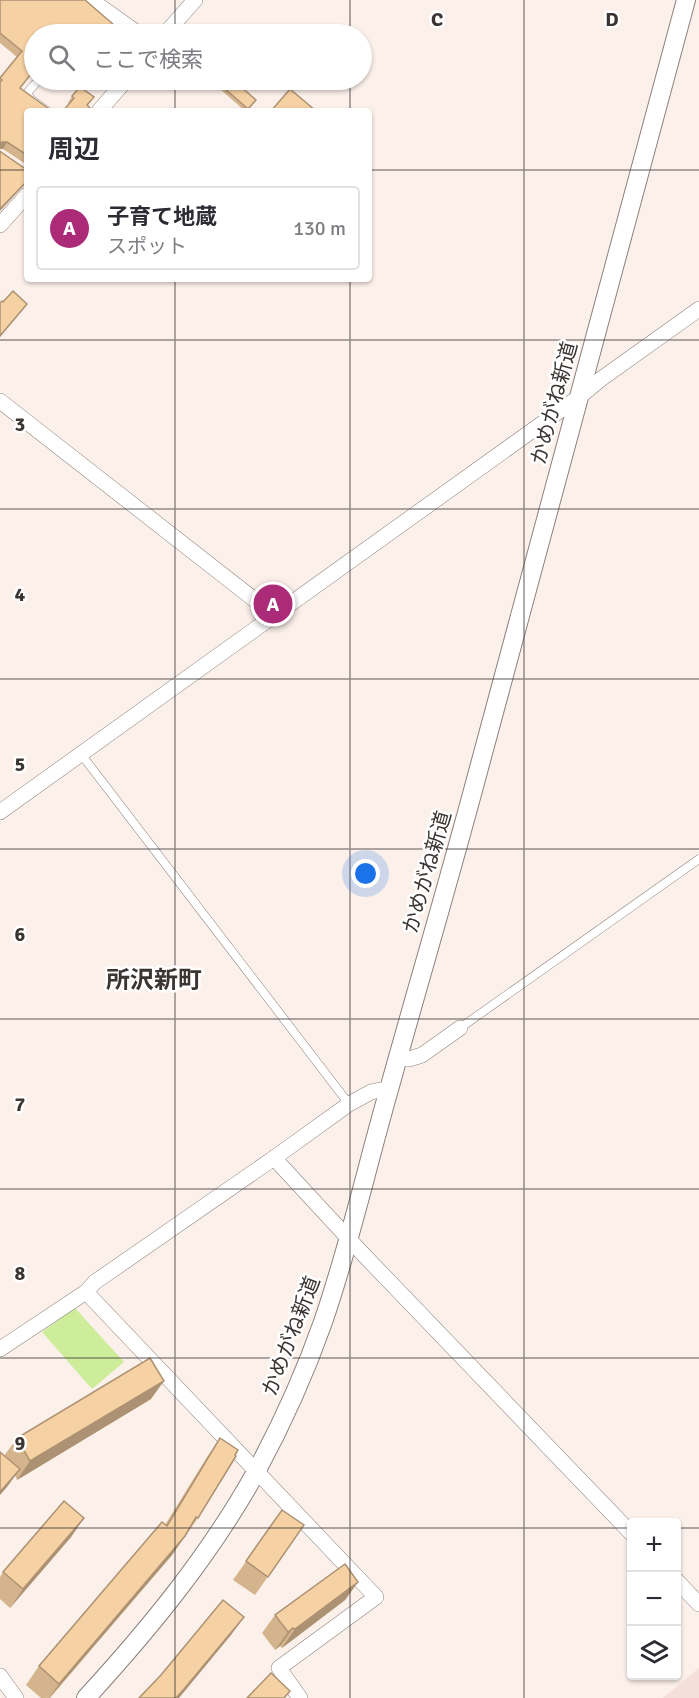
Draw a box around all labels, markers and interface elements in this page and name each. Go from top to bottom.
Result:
text: C [431,7,443,32]
text: D [605,7,619,32]
search box [24,24,372,90]
icon: search [45,41,78,74]
text: ここで検索 [93,46,203,73]
text: 周辺 [48,134,100,166]
text: 子育て地蔵 [107,203,217,230]
text: A [63,216,76,241]
text: 130 m [293,216,346,241]
text: スポット [107,234,187,259]
street label: かめがね新道 [525,339,583,467]
text: 3 [15,412,25,437]
text: 4 [15,582,26,607]
pin: A [254,582,292,626]
text: 5 [15,752,25,777]
street label: かめがね新道 [397,808,457,936]
your location [351,859,380,888]
text: 6 [15,922,26,947]
district label: 所沢新町 [106,965,202,995]
text: 7 [15,1092,26,1117]
text: 8 [15,1261,26,1286]
street label: かめがね新道 [256,1273,326,1399]
text: 9 [15,1431,26,1456]
map controls [627,1518,681,1680]
button: + [627,1518,681,1572]
button: − [627,1572,681,1626]
button: layers [627,1626,681,1680]

